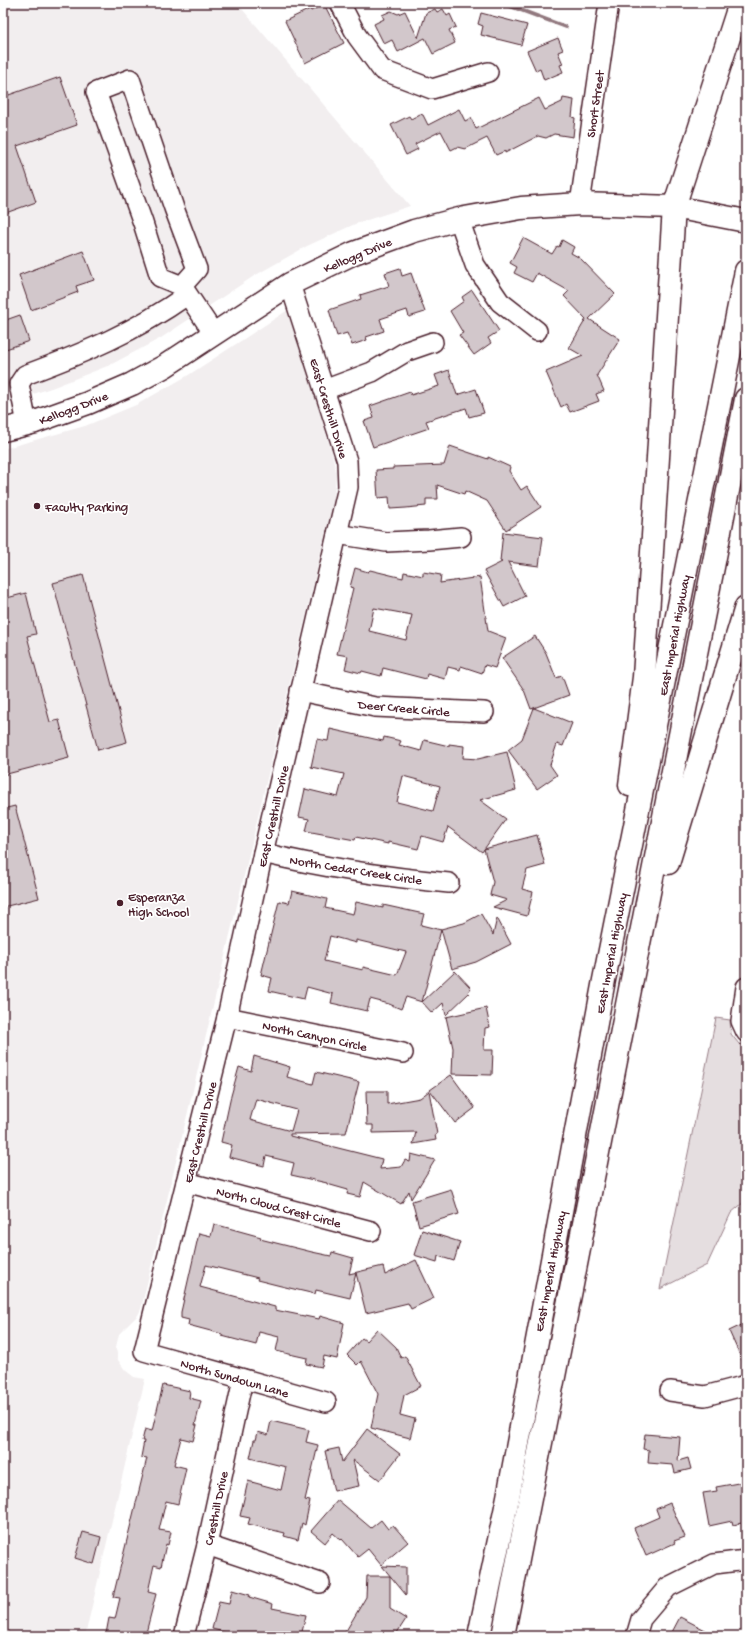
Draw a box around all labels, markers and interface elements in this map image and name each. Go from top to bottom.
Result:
street label: Short Street [584,68,609,139]
street label: Kellogg Drive [322,235,395,277]
street label: East Cresthill Drive [305,357,350,461]
street label: Kellogg Drive [37,389,111,429]
marker: Faculty Parking [32,501,42,511]
place label: Faculty Parking [44,501,128,516]
street label: East Imperial Highway [656,573,695,697]
street label: Deer Creek Circle [356,698,451,721]
street label: East Cresthill Drive [255,764,293,869]
street label: North Cedar Creek Circle [288,854,423,889]
place label: Esperanza High School [128,891,190,921]
street label: East Imperial Highway [593,891,632,1015]
marker: Esperanza High School [115,898,125,908]
street label: North Canyon Circle [261,1019,368,1056]
street label: East Cresthill Drive [182,1080,221,1185]
street label: North Cloud Crest Circle [214,1185,343,1232]
street label: East Imperial Highway [532,1209,571,1333]
street label: North Sundown Lane [178,1357,291,1402]
street label: Cresthill Drive [202,1470,233,1547]

